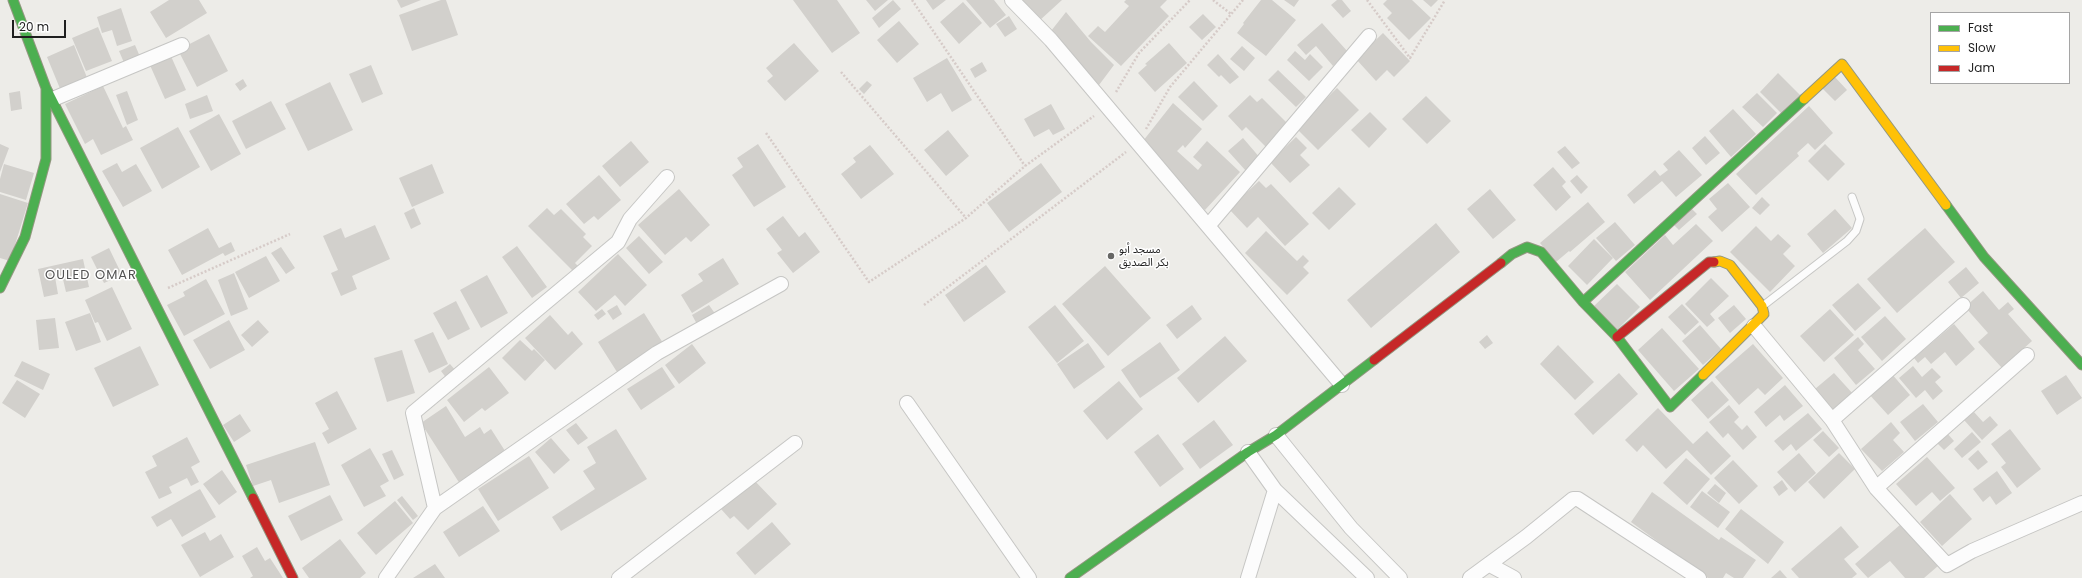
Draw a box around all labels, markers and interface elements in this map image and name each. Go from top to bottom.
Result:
scale bar [14,12,68,38]
legend [1930,12,2070,84]
text: 20 m [19,18,49,35]
text: Fast [1968,19,1993,36]
text: Slow [1968,39,1996,56]
text: Jam [1968,59,1995,76]
place label: مسجد أبو بكر الصديق [1119,243,1169,269]
marker: مسجد أبو بكر الصديق [1106,251,1116,261]
district label: OULED OMAR [45,268,137,284]

